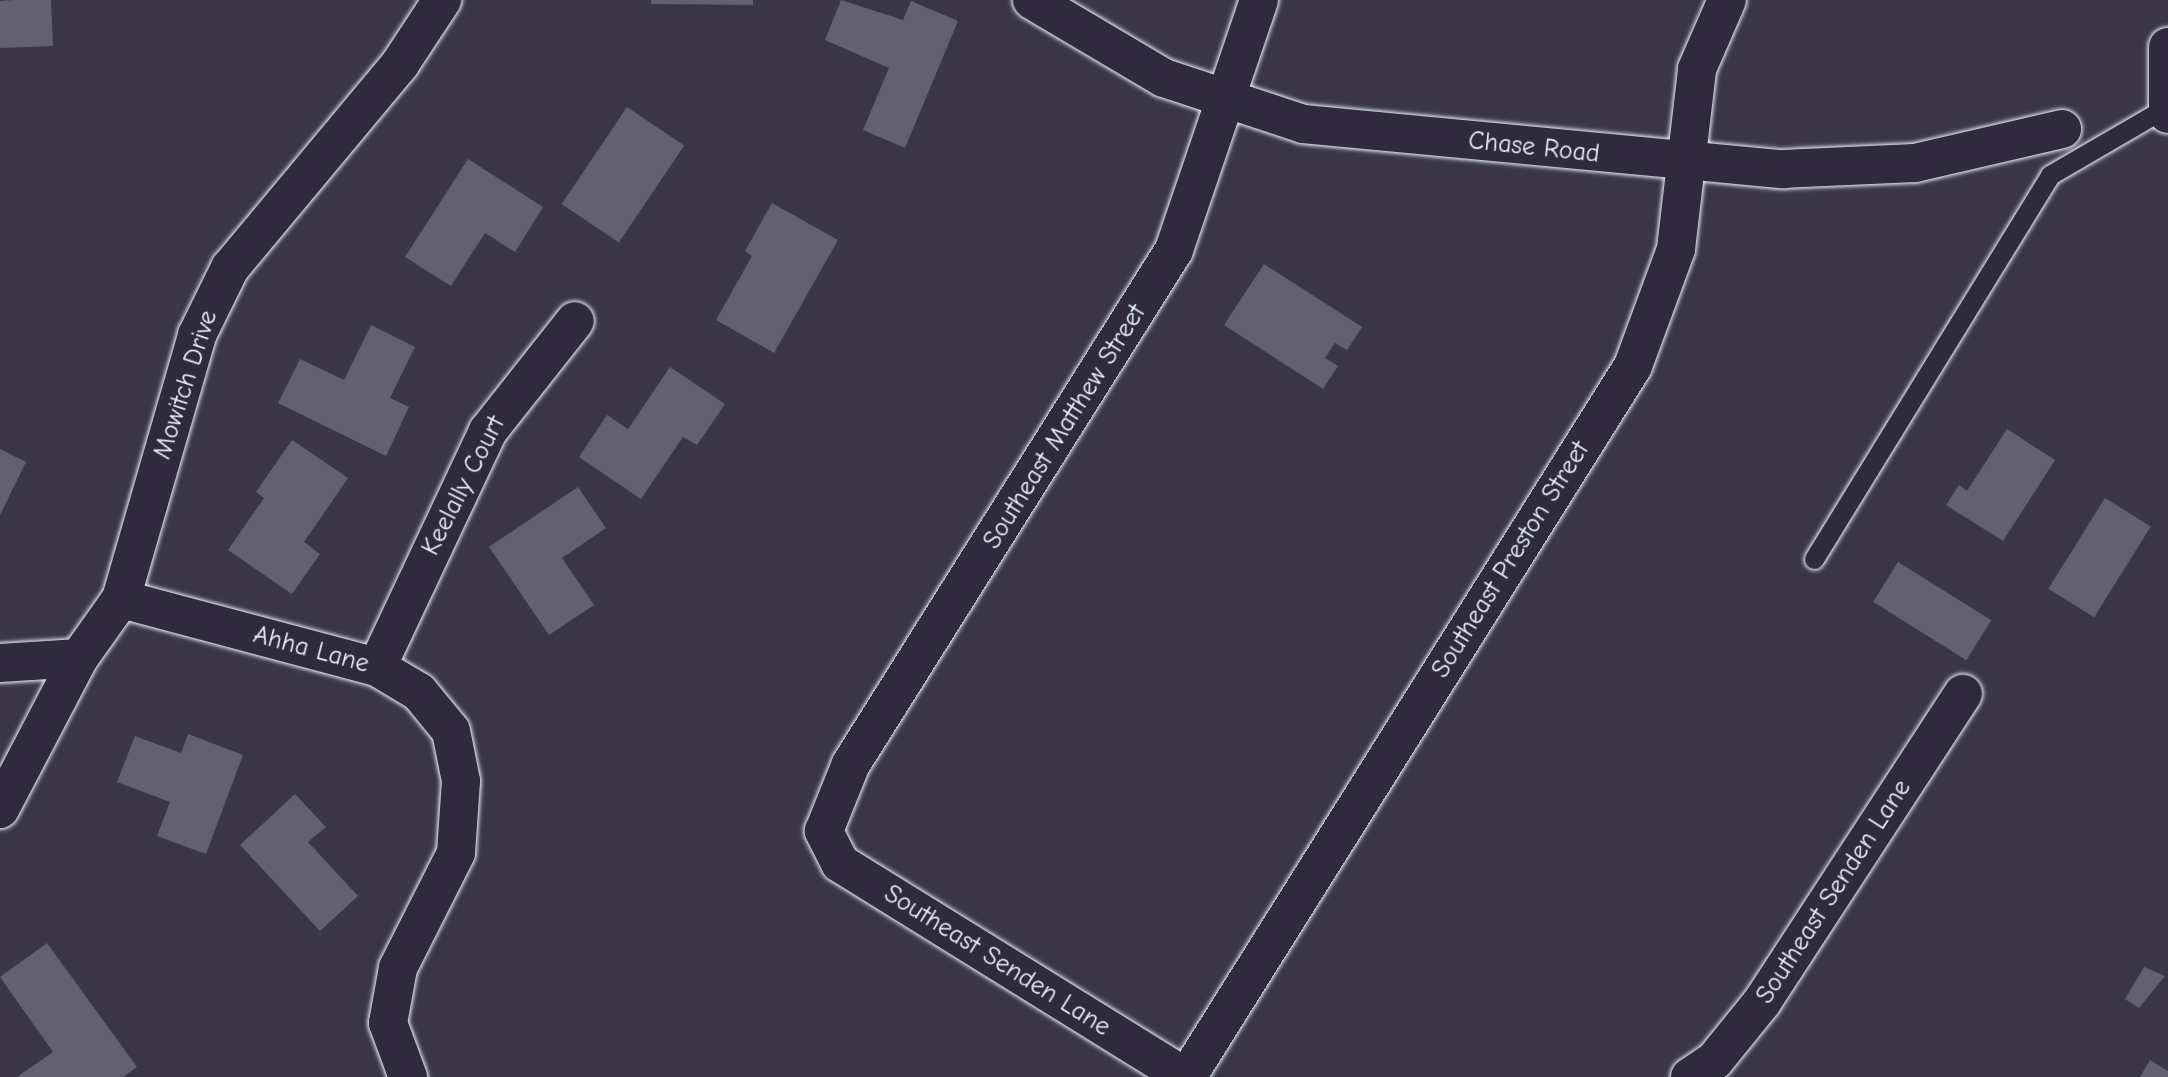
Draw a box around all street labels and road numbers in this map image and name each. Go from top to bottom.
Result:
street label: Chase Road [1467,126,1601,170]
street label: Southeast Matthew Street [977,299,1153,555]
street label: Mowitch Drive [147,307,225,463]
street label: Keelally Court [416,411,512,561]
street label: Southeast Preston Street [1425,436,1597,684]
street label: Ahha Lane [250,620,372,680]
street label: Southeast Senden Lane [1750,774,1918,1010]
street label: Southeast Senden Lane [878,879,1116,1043]

